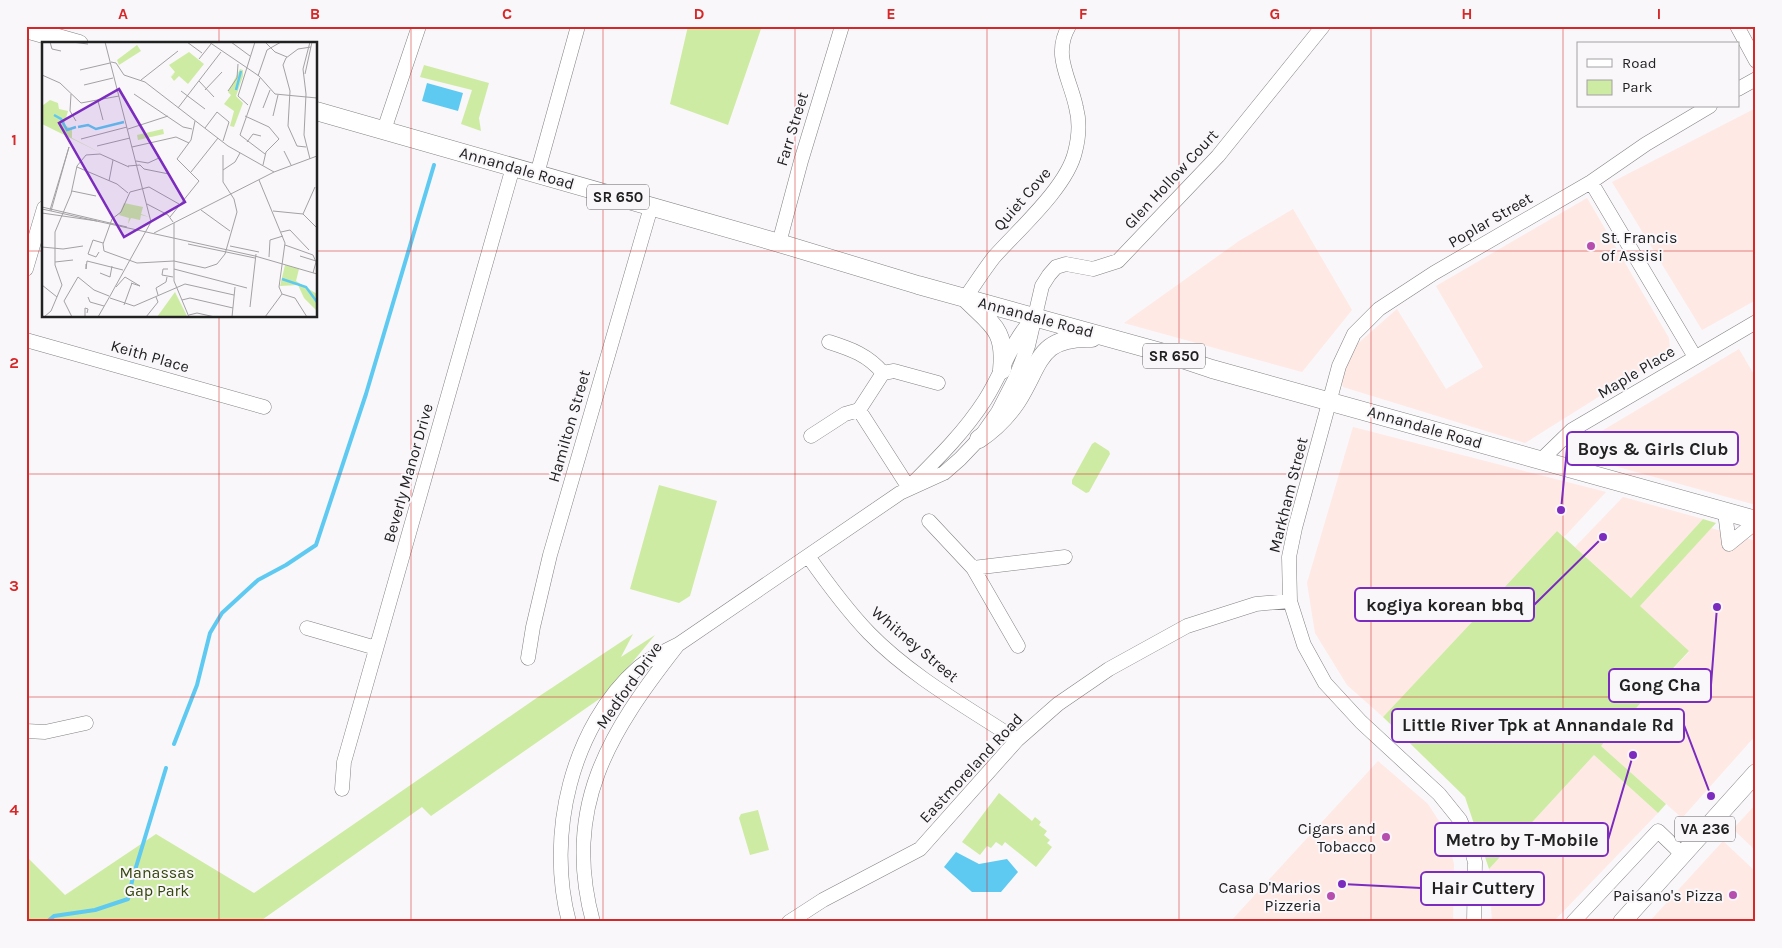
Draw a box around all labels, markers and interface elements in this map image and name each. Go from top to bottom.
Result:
text: A [118,4,128,23]
text: B [310,4,320,23]
text: C [502,4,512,23]
text: D [694,4,705,23]
text: E [886,4,896,23]
text: F [1079,4,1088,23]
text: G [1270,4,1280,23]
text: H [1461,4,1473,23]
text: I [1657,4,1661,23]
inset map [42,42,318,318]
legend [1577,42,1740,108]
text: Road [1622,54,1657,72]
text: Park [1622,78,1652,96]
street label: Farr Street [772,90,812,168]
street label: Glen Hollow Court [1120,125,1222,233]
text: 1 [11,130,17,149]
street label: Annandale Road [457,143,577,193]
street label: Quiet Cove [989,163,1055,235]
road number: SR 650 [587,184,649,210]
street label: Poplar Street [1445,188,1535,252]
place label: St. Francis of Assisi [1601,228,1677,265]
marker: St. Francis of Assisi [1585,240,1597,252]
street label: Annandale Road [976,292,1096,342]
street label: Keith Place [109,336,191,376]
street label: Maple Place [1594,341,1678,403]
road number: SR 650 [1143,344,1205,368]
text: 2 [9,353,19,372]
street label: Hamilton Street [544,368,594,484]
street label: Beverly Manor Drive [379,401,437,545]
street label: Annandale Road [1365,402,1485,452]
callout: Boys & Girls Club [1567,432,1738,465]
street label: Markham Street [1264,435,1312,555]
text: Boys & Girls Club [1578,438,1728,460]
text: 3 [9,576,19,595]
callout: kogiya korean bbq [1355,588,1534,621]
text: kogiya korean bbq [1366,594,1524,616]
street label: Whitney Street [868,602,962,686]
street label: Medford Drive [592,638,666,732]
callout: Gong Cha [1609,669,1711,702]
text: Gong Cha [1619,674,1701,696]
street label: Eastmoreland Road [915,709,1027,827]
callout: Little River Tpk at Annandale Rd [1392,709,1684,742]
text: Little River Tpk at Annandale Rd [1402,714,1674,736]
text: 4 [9,800,19,819]
road number: VA 236 [1675,816,1735,842]
place label: Cigars and Tobacco [1298,819,1376,856]
callout: Metro by T-Mobile [1435,823,1608,856]
text: Metro by T-Mobile [1445,829,1599,851]
marker: Cigars and Tobacco [1380,831,1392,843]
park label: Manassas Gap Park [120,863,194,900]
callout: Hair Cuttery [1421,872,1544,905]
text: Hair Cuttery [1431,877,1535,899]
place label: Casa D'Marios Pizzeria [1219,878,1321,915]
place label: Paisano's Pizza [1613,886,1723,905]
marker: Paisano's Pizza [1727,889,1739,901]
marker: Casa D'Marios Pizzeria [1325,890,1337,902]

